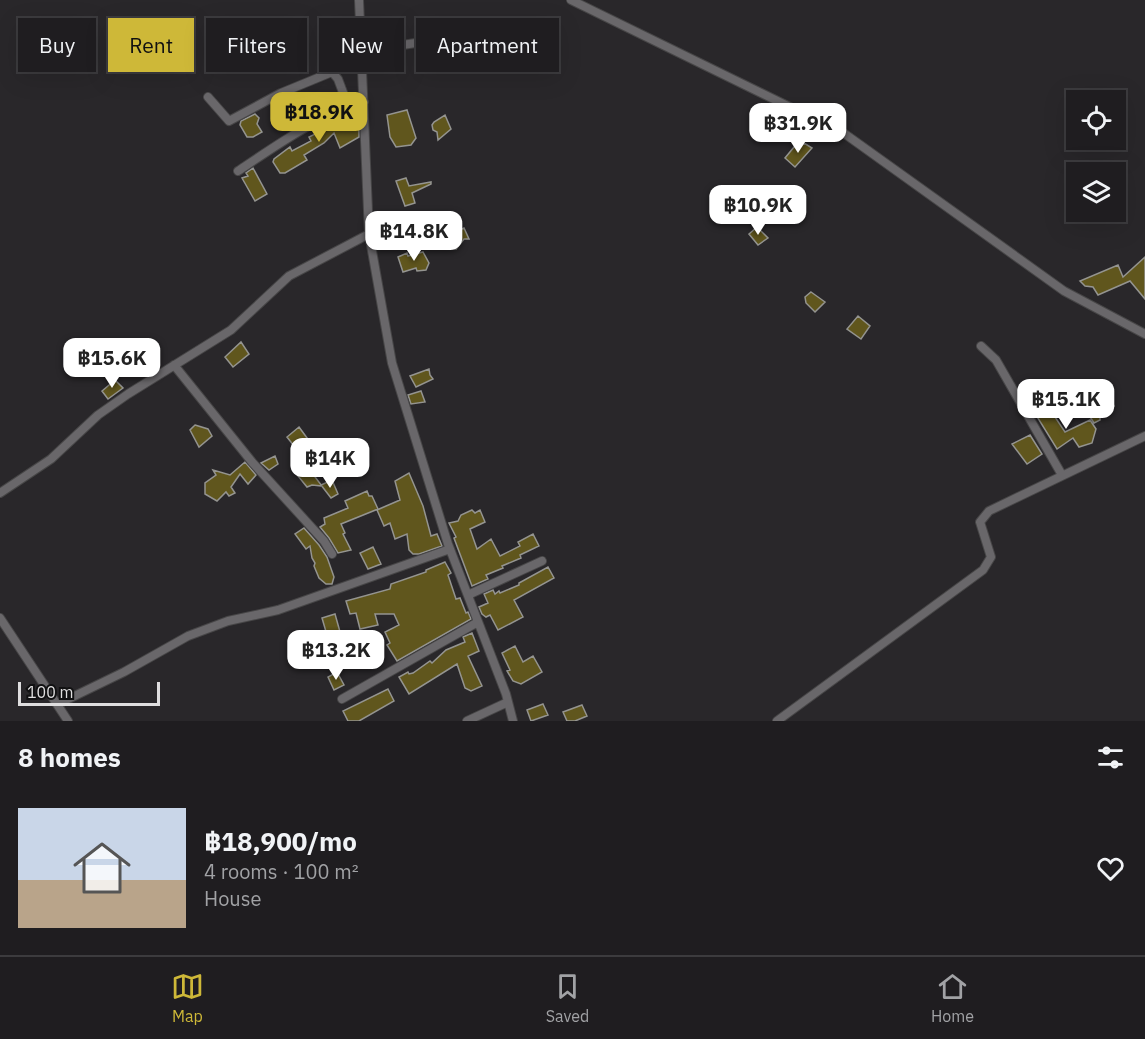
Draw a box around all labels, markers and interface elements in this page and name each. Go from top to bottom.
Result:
chip: Buy [18,18,96,72]
chip: Rent [108,18,194,72]
chip: Filters [206,18,307,72]
chip: New [319,18,404,72]
chip: Apartment [416,18,559,72]
map controls [1066,90,1126,222]
button: locate [1066,90,1126,150]
pin: ฿18.9K [270,92,368,143]
text: ฿18.9K [284,98,354,125]
pin: ฿31.9K [749,103,847,154]
text: ฿31.9K [763,109,833,136]
button: layers [1066,162,1126,222]
pin: ฿10.9K [709,185,807,236]
text: ฿10.9K [723,191,793,218]
pin: ฿14.8K [365,211,463,262]
text: ฿14.8K [379,217,449,244]
pin: ฿15.6K [63,338,161,389]
text: ฿15.6K [77,344,147,371]
pin: ฿15.1K [1017,379,1115,430]
text: ฿15.1K [1031,385,1101,412]
pin: ฿14K [294,438,366,489]
text: ฿14K [304,444,356,471]
pin: ฿13.2K [287,630,385,681]
text: ฿13.2K [301,636,371,663]
scale bar [18,679,160,706]
text: 100 m [27,682,74,702]
text: 8 homes [18,740,121,774]
icon: filters [1094,741,1127,774]
text: ฿18,900/mo [204,824,357,858]
icon: home [66,832,138,904]
icon: heart [1094,852,1127,885]
text: 4 rooms · 100 m² [204,858,359,885]
text: House [204,885,261,912]
tab: Map [171,970,204,1026]
tab: Saved [546,970,589,1026]
tab: Home [931,970,974,1026]

